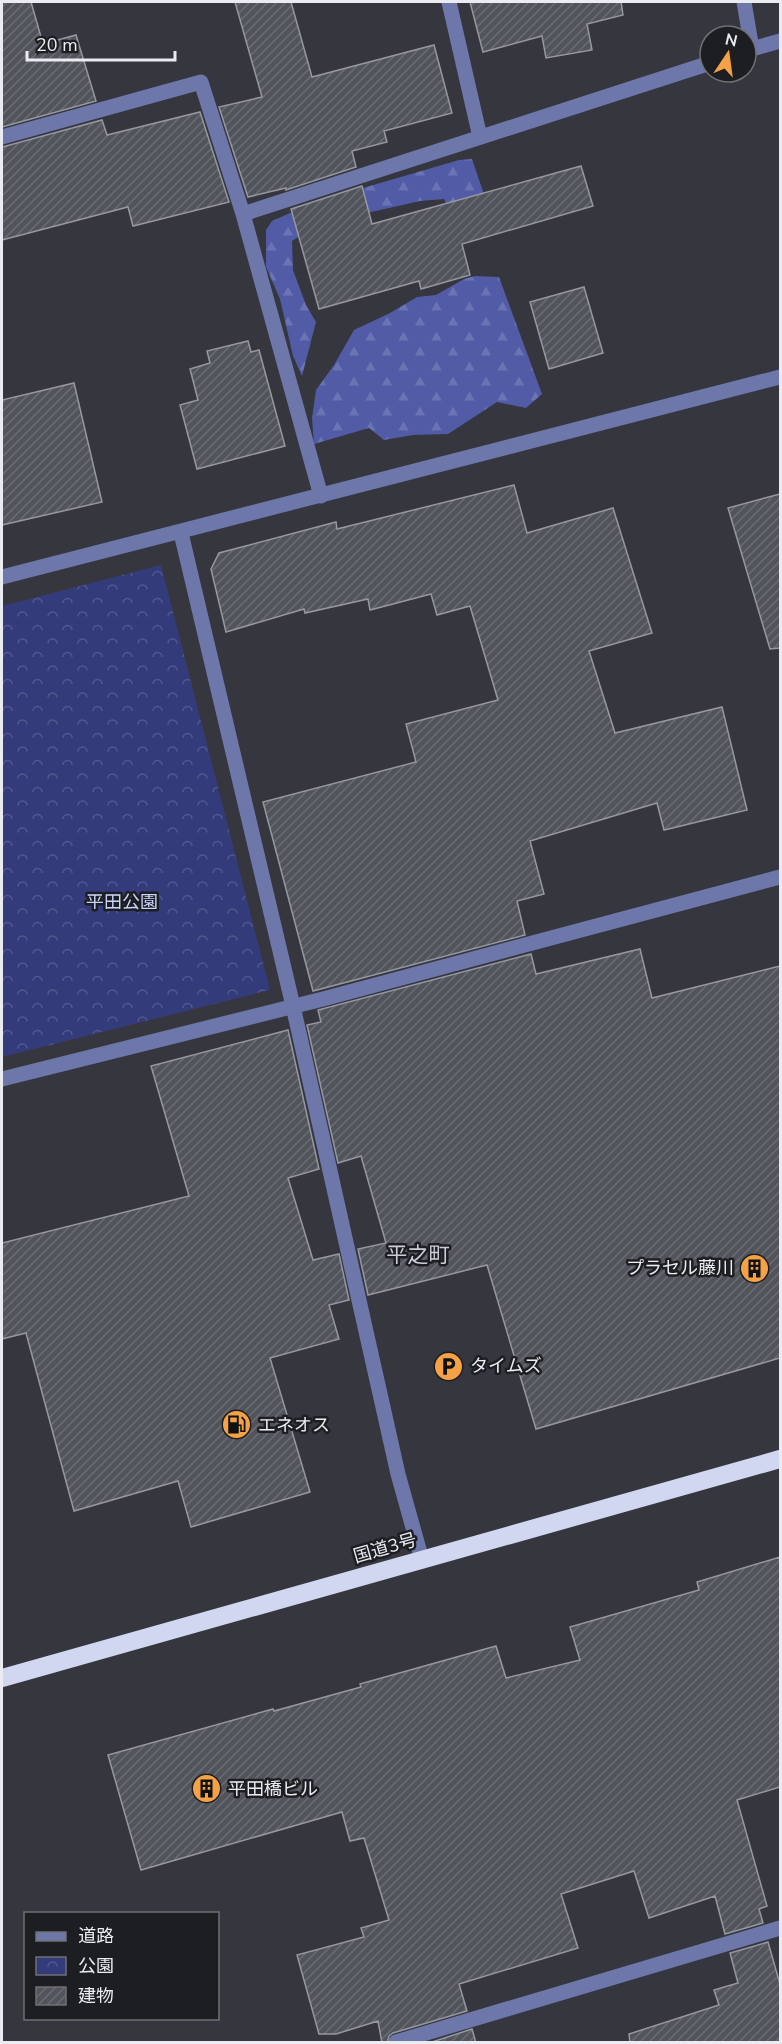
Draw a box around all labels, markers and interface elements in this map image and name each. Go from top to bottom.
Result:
scale bar [27,24,176,62]
north arrow [698,24,758,84]
text: N [723,28,739,52]
text: 20 m [36,33,78,57]
park label: 平田公園 [86,890,158,914]
district label: 平之町 [387,1241,450,1269]
building icon: プラセル藤川 [739,1252,771,1284]
place label: プラセル藤川 [626,1256,734,1280]
parking icon: タイムズ [433,1350,465,1382]
place label: タイムズ [470,1354,542,1378]
fuel station icon: エネオス [221,1409,253,1441]
place label: エネオス [258,1413,330,1437]
street label: 国道3号 [351,1528,419,1568]
building icon: 平田橋ビル [191,1773,223,1805]
place label: 平田橋ビル [228,1777,318,1801]
legend [24,1912,219,2020]
text: 道路 [78,1924,114,1948]
text: 公園 [78,1954,114,1978]
text: 建物 [78,1984,114,2008]

